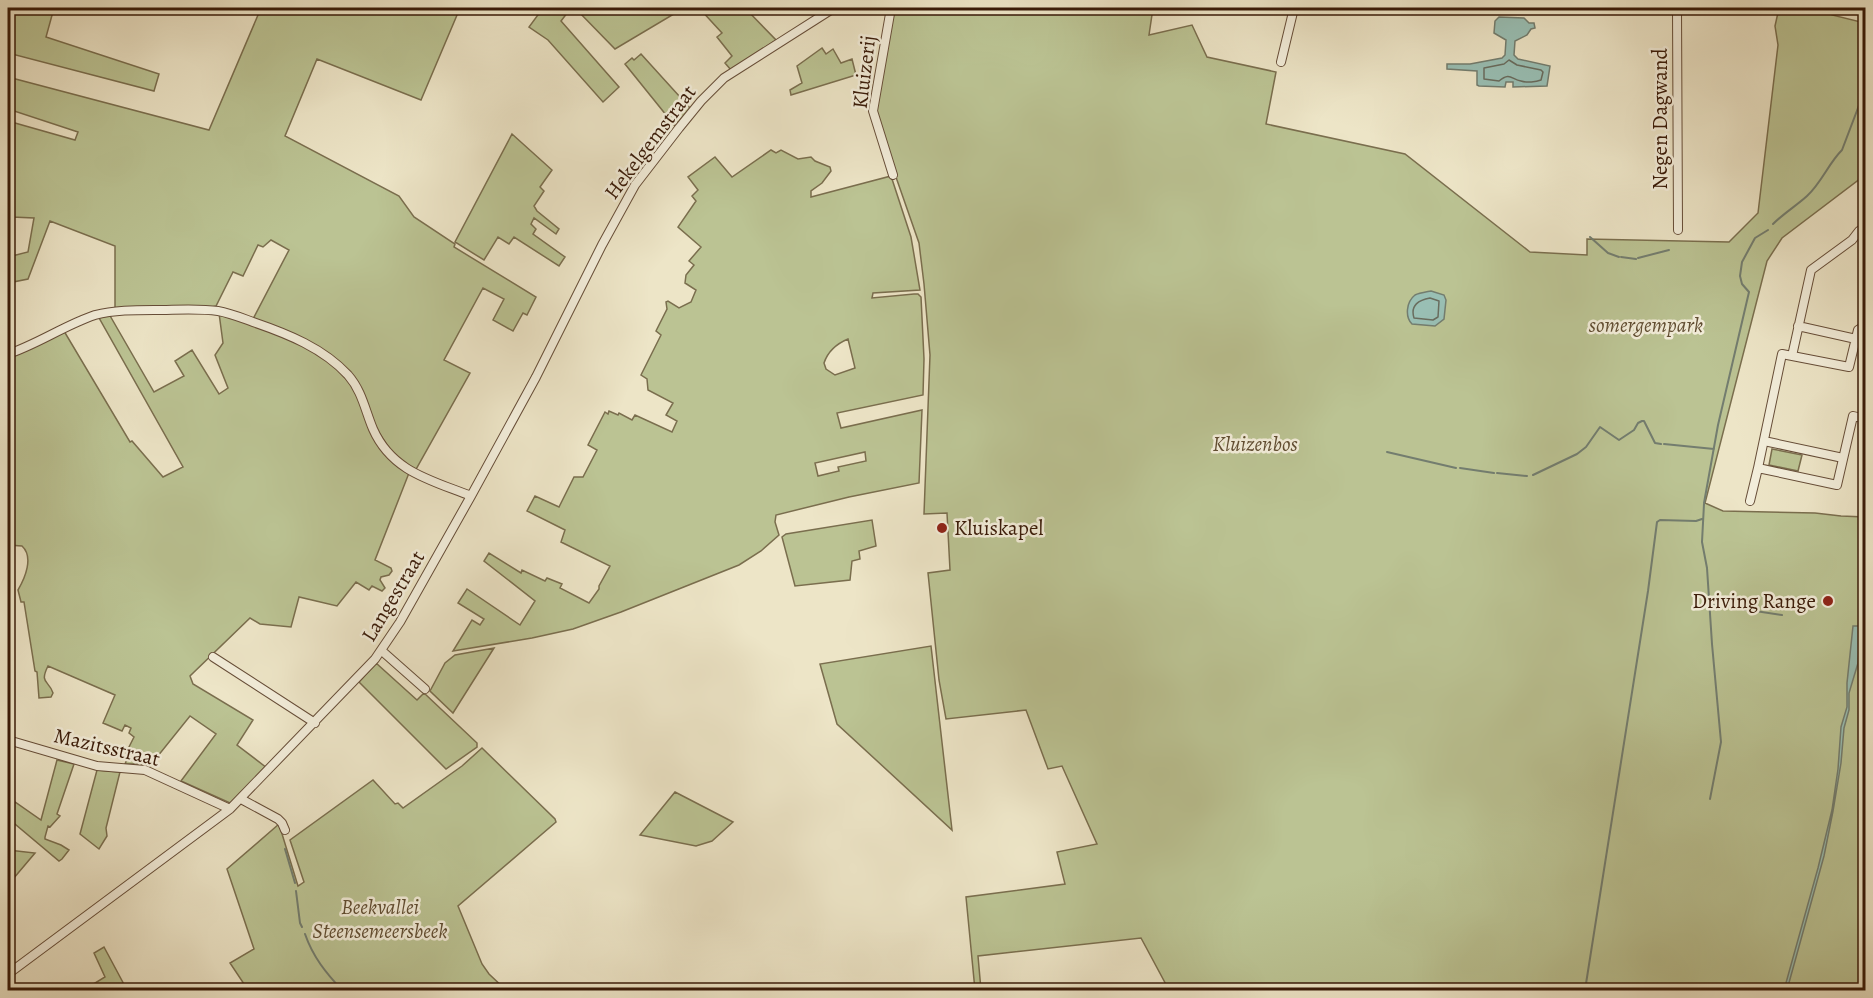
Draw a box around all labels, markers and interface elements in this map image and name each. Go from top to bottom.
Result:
street label: Kluizerij [846,34,882,110]
street label: Negen Dagwand [1646,47,1674,190]
street label: Hekelgemstraat [598,79,702,205]
park label: somergempark [1589,311,1703,339]
park label: Kluizenbos [1212,430,1298,458]
place label: Kluiskapel [954,514,1043,542]
marker: Kluiskapel [935,521,949,535]
street label: Langestraat [355,545,431,647]
place label: Driving Range [1692,587,1816,615]
marker: Driving Range [1821,594,1835,608]
street label: Mazitsstraat [51,721,163,773]
park label: Beekvallei Steensemeersbeek [312,893,448,945]

